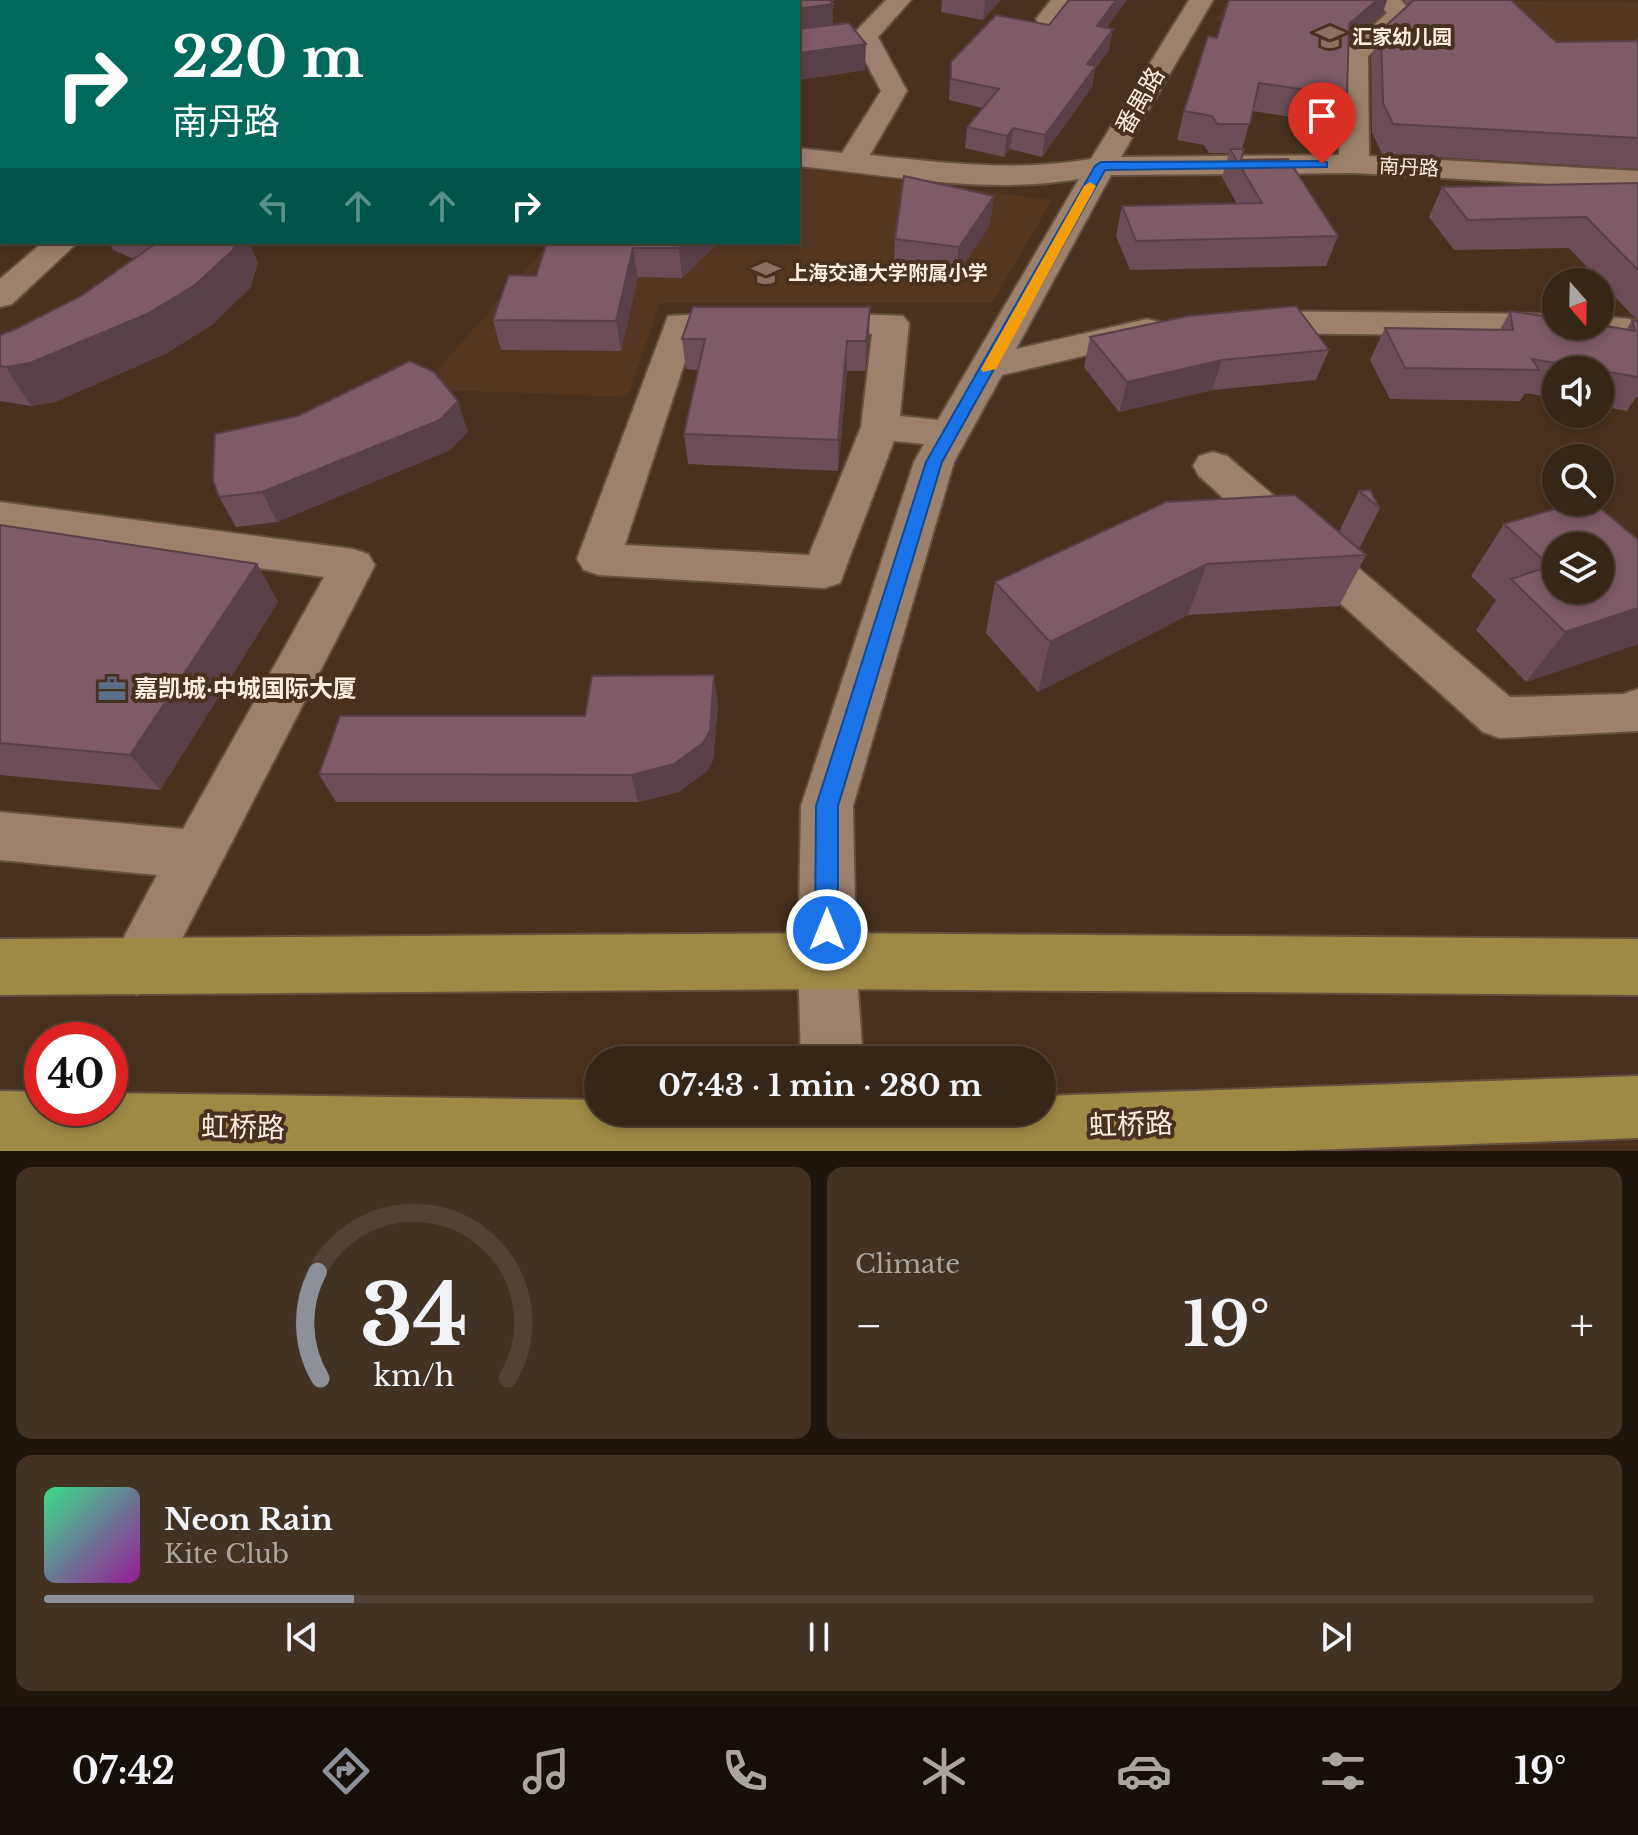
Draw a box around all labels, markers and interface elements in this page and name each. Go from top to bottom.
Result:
school or university icon: 汇家幼儿园 [1315,22,1345,52]
text: 220 m [172,23,364,92]
place label: 汇家幼儿园 [1352,25,1452,49]
icon: right [40,32,144,136]
street label: 番禺路 [1109,62,1170,139]
pin [1288,82,1356,164]
icon: arrive [1300,94,1344,138]
text: 南丹路 [172,99,280,144]
street label: 南丹路 [1378,153,1440,181]
icon: left [252,184,296,228]
icon: ahead [336,184,380,228]
icon: ahead [420,184,464,228]
icon: right [504,184,548,228]
school or university icon: 上海交通大学附属小学 [751,258,781,288]
place label: 上海交通大学附属小学 [788,261,988,285]
north arrow [1542,268,1614,340]
map controls [1542,268,1614,604]
button: sound [1542,356,1614,428]
button: search [1542,444,1614,516]
button: layers [1542,532,1614,604]
office icon: 嘉凯城·中城国际大厦 [97,674,127,704]
place label: 嘉凯城·中城国际大厦 [134,674,357,703]
position arrow [785,888,869,972]
speed limit sign: 40 [24,1022,128,1126]
text: 07:43 · 1 min · 280 m [658,1067,982,1104]
street label: 虹桥路 [1088,1106,1174,1143]
street label: 虹桥路 [201,1109,285,1146]
text: Climate [855,1248,960,1280]
text: 34 [359,1264,468,1367]
text: 19° [1183,1288,1270,1362]
text: − [855,1298,883,1353]
text: + [1570,1298,1594,1353]
text: km/h [373,1358,454,1394]
text: Neon Rain [164,1501,333,1538]
text: Kite Club [164,1538,289,1570]
icon: previous [280,1615,324,1659]
icon: pause [797,1615,841,1659]
icon: next [1314,1615,1358,1659]
icon: directions [318,1743,374,1799]
icon: music [518,1743,574,1799]
icon: phone [717,1743,773,1799]
icon: climate [916,1743,972,1799]
icon: car [1116,1743,1172,1799]
icon: filters [1315,1743,1371,1799]
text: 07:42 [72,1749,175,1794]
text: 19° [1514,1749,1566,1794]

